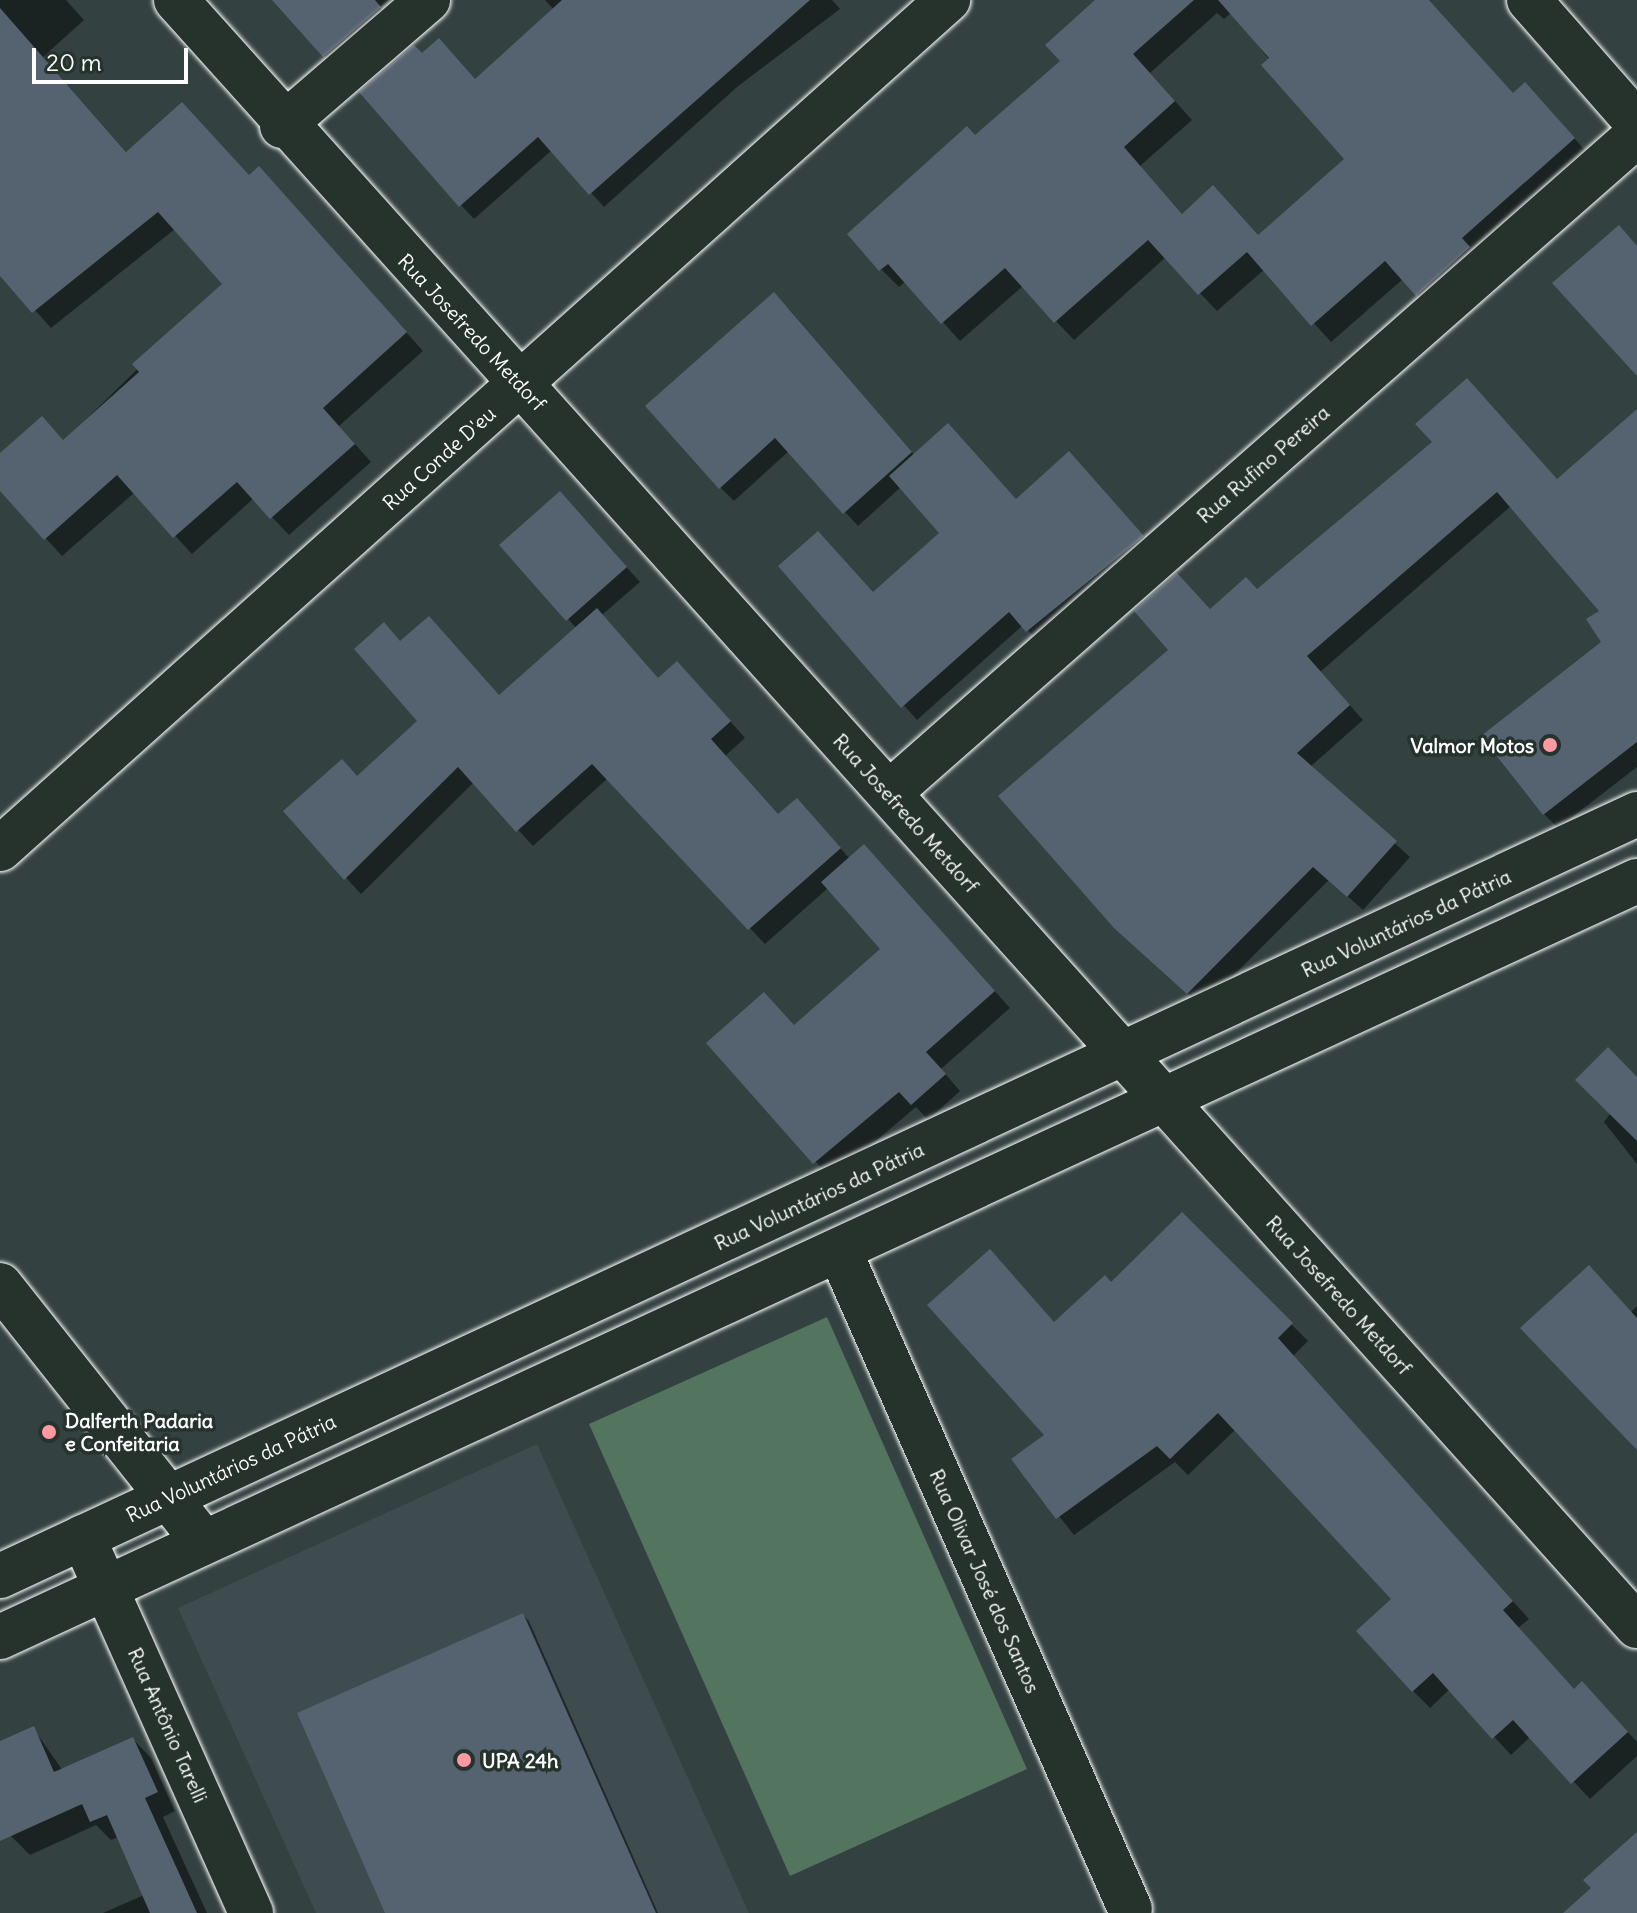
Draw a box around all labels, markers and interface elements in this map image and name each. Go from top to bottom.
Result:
scale bar [36,32,192,82]
text: 20 m [46,47,102,77]
street label: Rua Josefredo Metdorf [393,249,551,415]
street label: Rua Rufino Pereira [1192,400,1334,528]
street label: Rua Conde D'eu [378,401,500,515]
street label: Rua Josefredo Metdorf [828,729,984,897]
place label: Valmor Motos [1410,733,1534,757]
marker: Valmor Motos [1541,736,1559,754]
street label: Rua Voluntários da Pátria [1297,864,1515,982]
street label: Rua Voluntários da Pátria [710,1137,928,1255]
street label: Rua Josefredo Metdorf [1261,1211,1417,1379]
place label: Dalferth Padaria e Confeitaria [65,1408,213,1455]
street label: Rua Voluntários da Pátria [122,1409,340,1527]
marker: Dalferth Padaria e Confeitaria [40,1423,58,1441]
street label: Rua Olivar José dos Santos [925,1465,1045,1697]
street label: Rua Antônio Tarelli [123,1644,213,1806]
place label: UPA 24h [482,1748,558,1772]
marker: UPA 24h [453,1749,475,1771]

